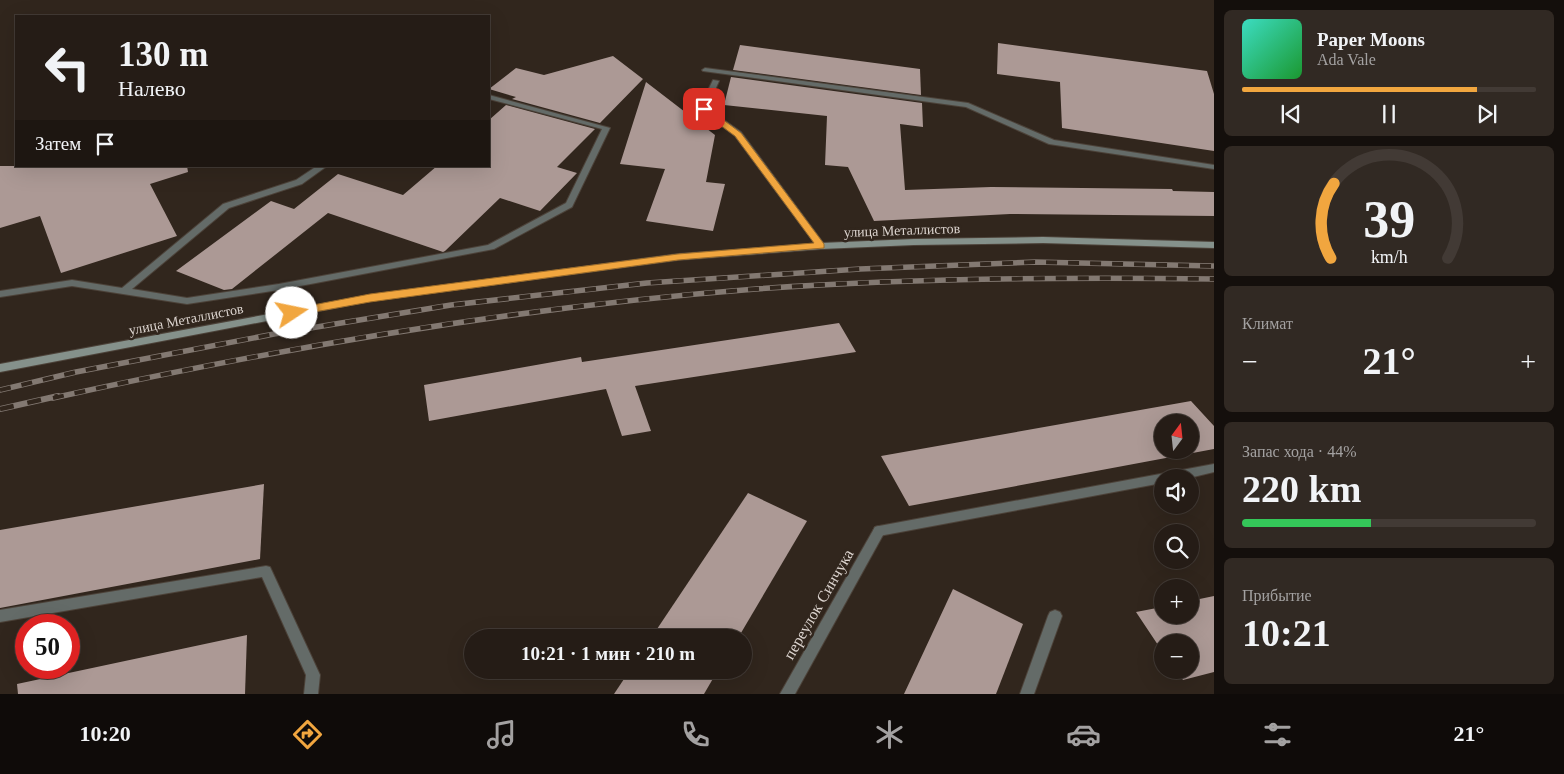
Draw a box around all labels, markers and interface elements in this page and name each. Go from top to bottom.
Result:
text: Paper Moons [1317,29,1425,50]
icon: left [35,35,100,100]
text: 130 m [118,35,208,74]
text: Ada Vale [1317,51,1376,68]
text: Налево [118,76,186,101]
pin [683,88,725,130]
icon: arrive [690,95,718,123]
icon: previous [1277,100,1305,128]
icon: pause [1375,100,1403,128]
icon: next [1473,100,1501,128]
icon: arrive [91,130,119,158]
text: Затем [35,133,81,154]
text: 39 [1363,191,1415,248]
street label: улица Металлистов [844,221,961,240]
text: km/h [1371,247,1407,267]
position arrow [265,286,317,338]
street label: улица Металлистов [128,301,245,338]
text: Климат [1242,315,1293,332]
text: 21° [1362,340,1416,382]
text: − [1242,346,1258,377]
text: + [1520,346,1536,377]
north arrow [1154,414,1199,459]
map controls [1154,414,1199,679]
text: Запас хода · 44% [1242,443,1357,460]
text: 220 km [1242,468,1361,510]
button: sound [1154,469,1199,514]
button: search [1154,524,1199,569]
street label: переулок Синчука [780,546,858,663]
button: + [1154,579,1199,624]
text: Прибытие [1242,587,1312,604]
text: 10:21 [1242,612,1331,654]
speed limit sign: 50 [15,614,80,679]
button: − [1154,634,1199,679]
text: 10:21 · 1 мин · 210 m [521,643,695,664]
icon: directions [290,717,325,752]
icon: music [484,717,519,752]
icon: phone [678,717,713,752]
icon: climate [872,717,907,752]
icon: car [1066,717,1101,752]
icon: filters [1260,717,1295,752]
text: 10:20 [79,721,131,746]
text: 21° [1454,721,1484,746]

